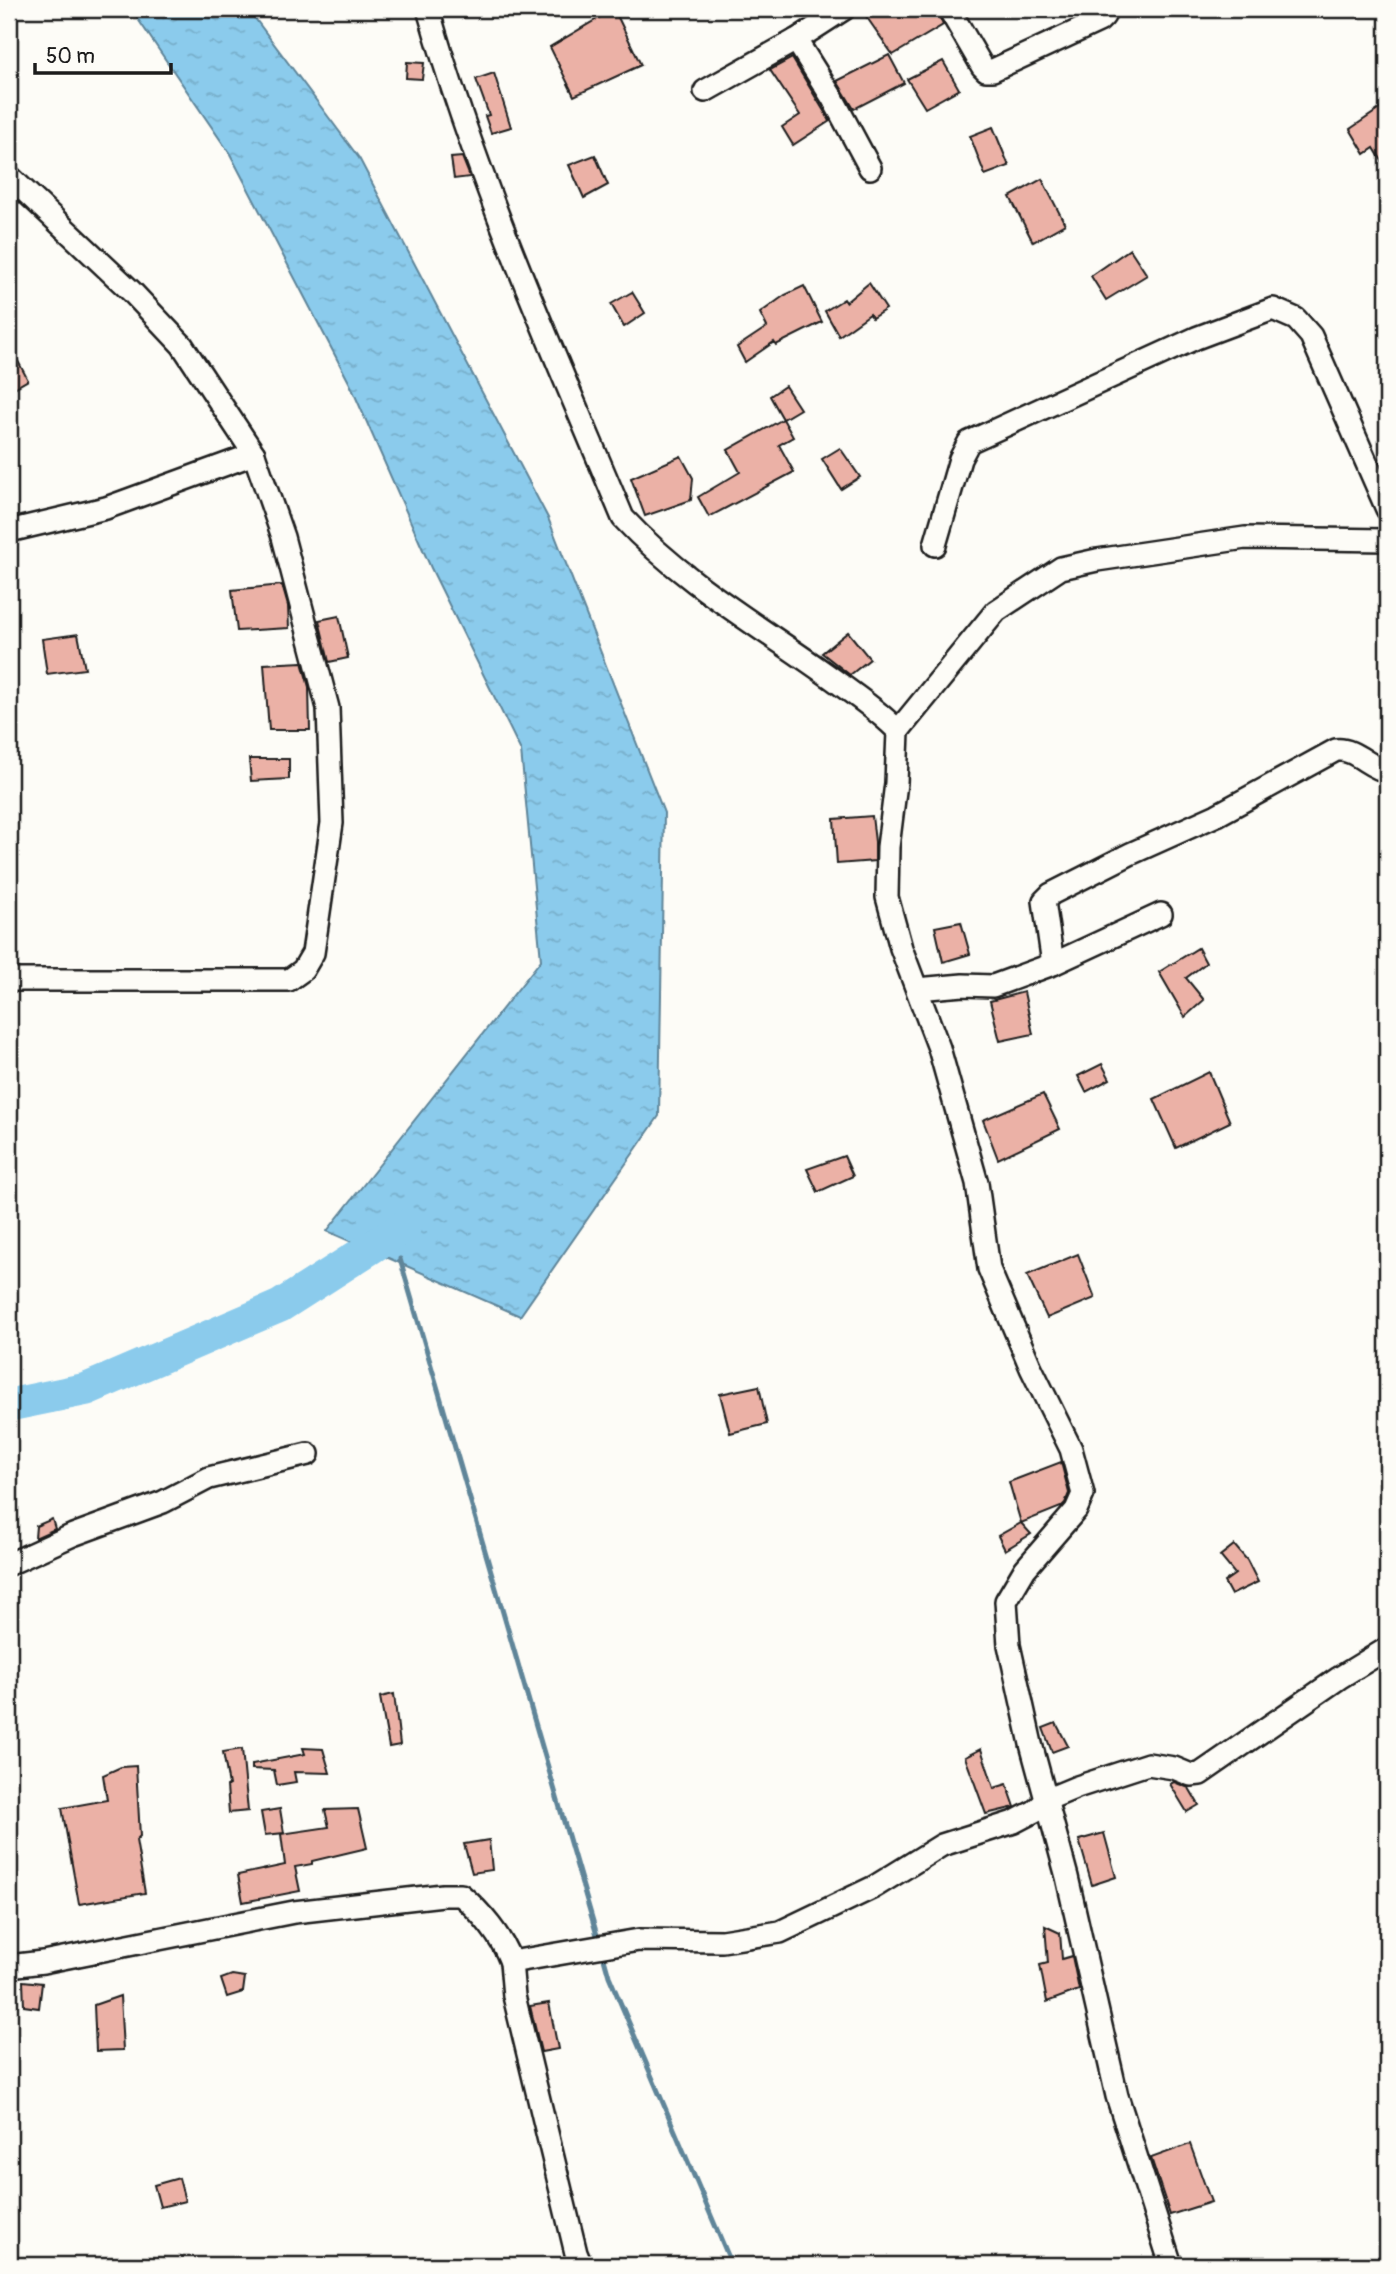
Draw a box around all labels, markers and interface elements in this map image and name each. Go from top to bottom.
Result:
scale bar [35,32,172,76]
text: 50 m [46,43,95,70]

